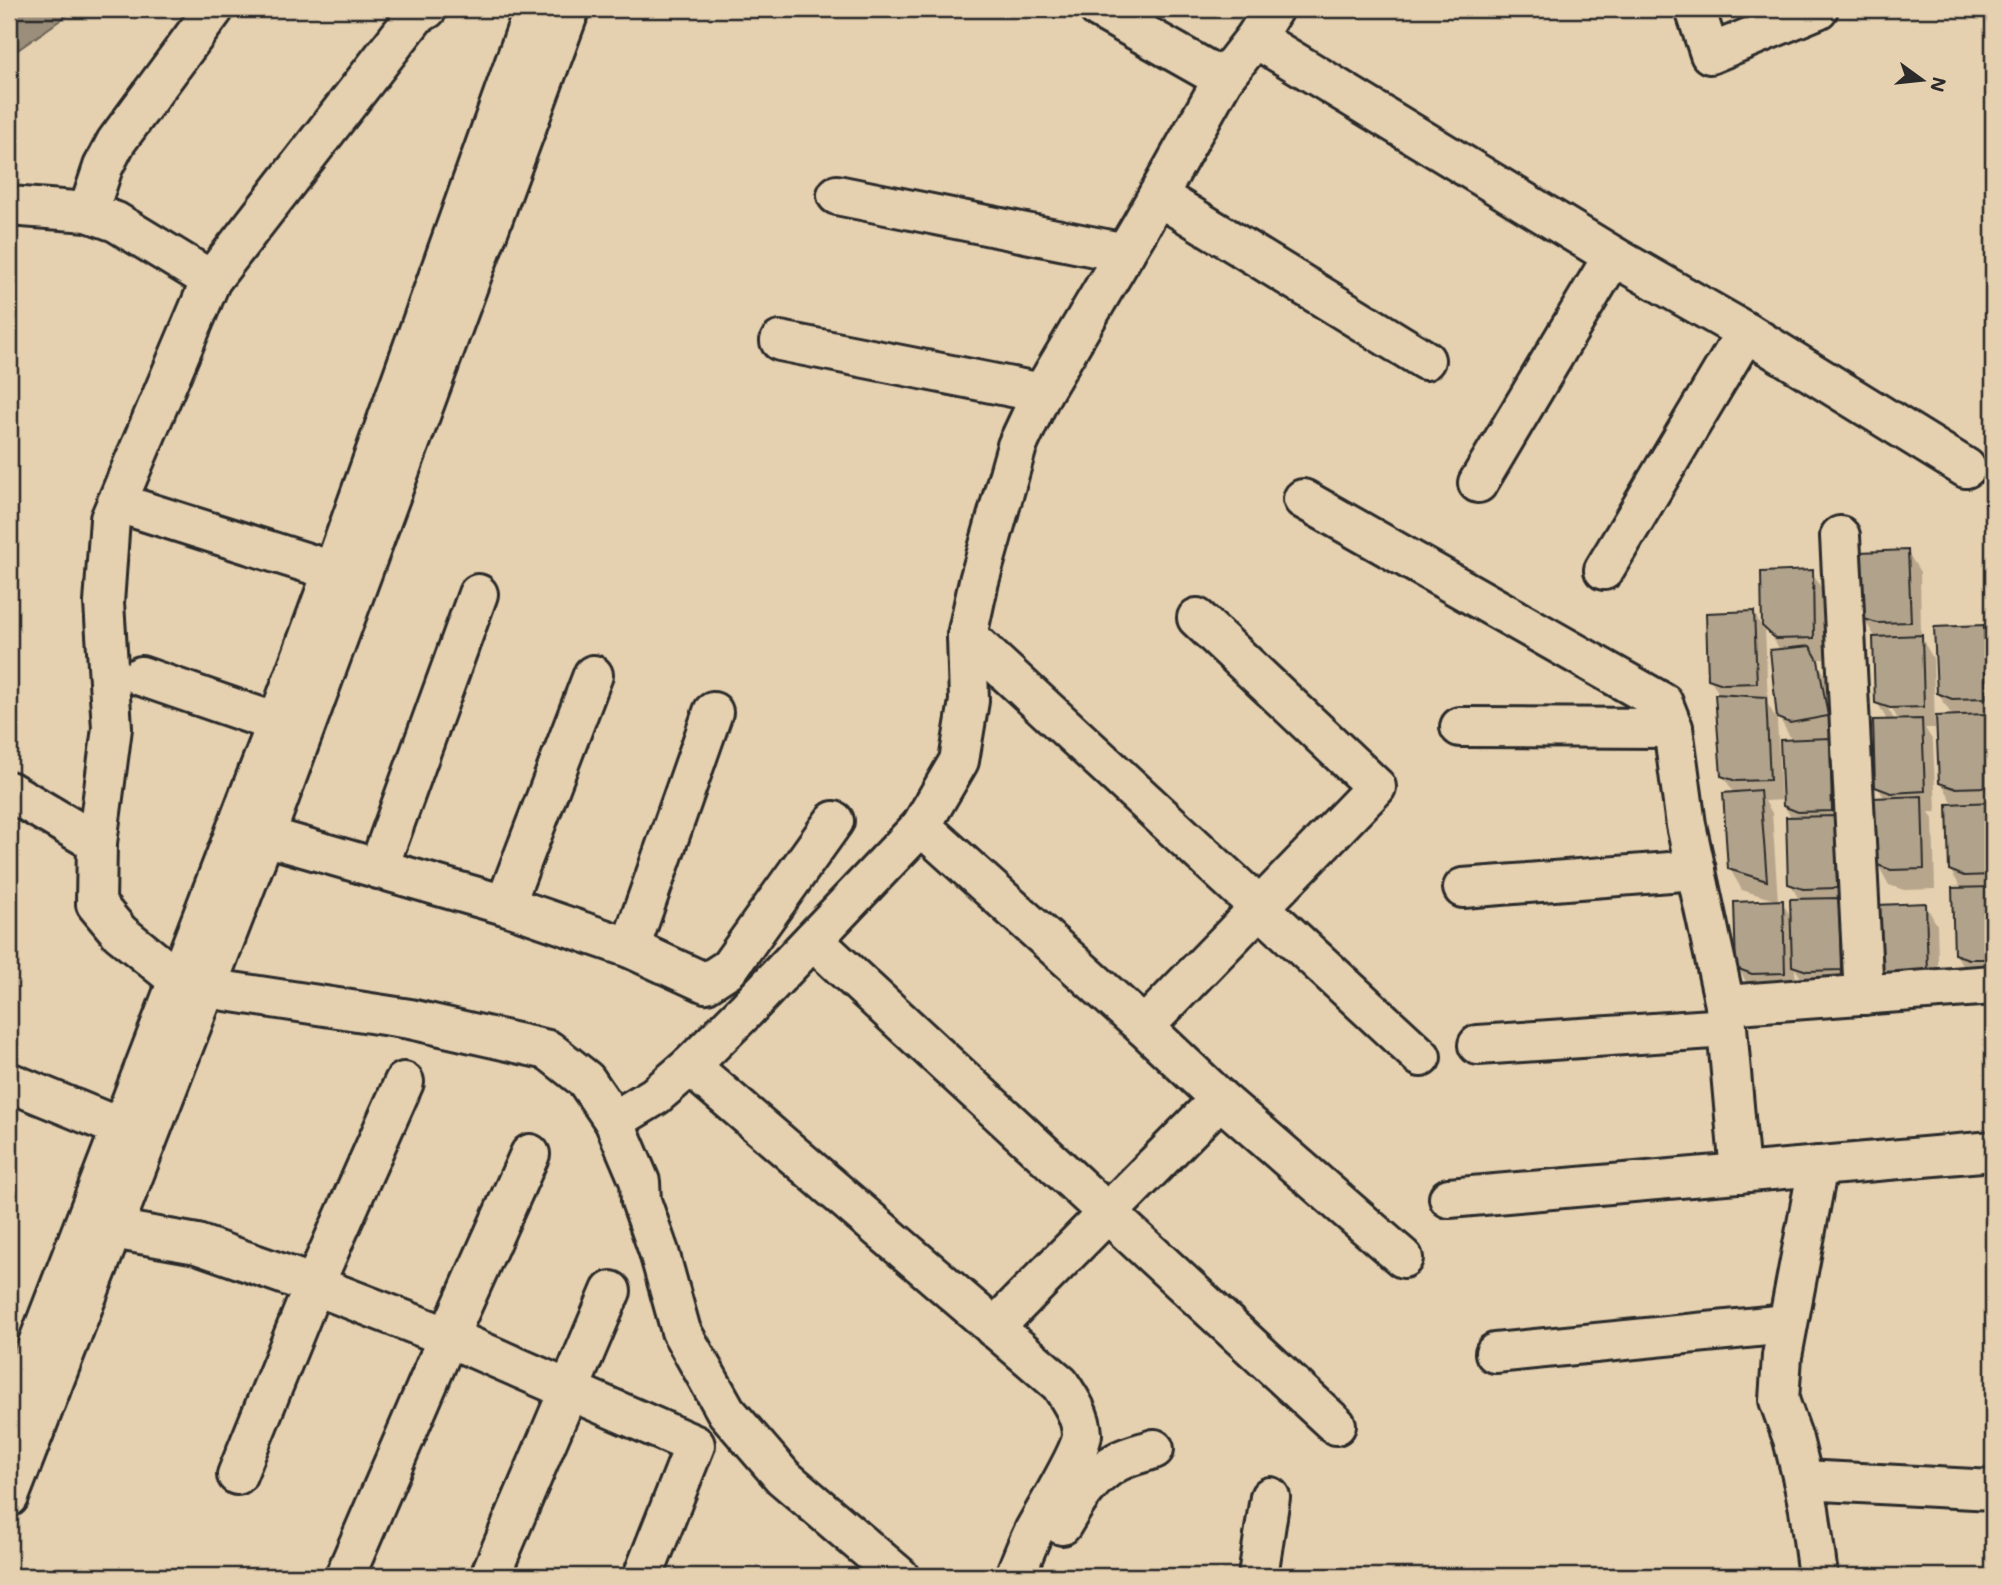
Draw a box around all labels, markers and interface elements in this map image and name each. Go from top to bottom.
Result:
north arrow [1886,46,1956,116]
text: N [1925,74,1953,95]

